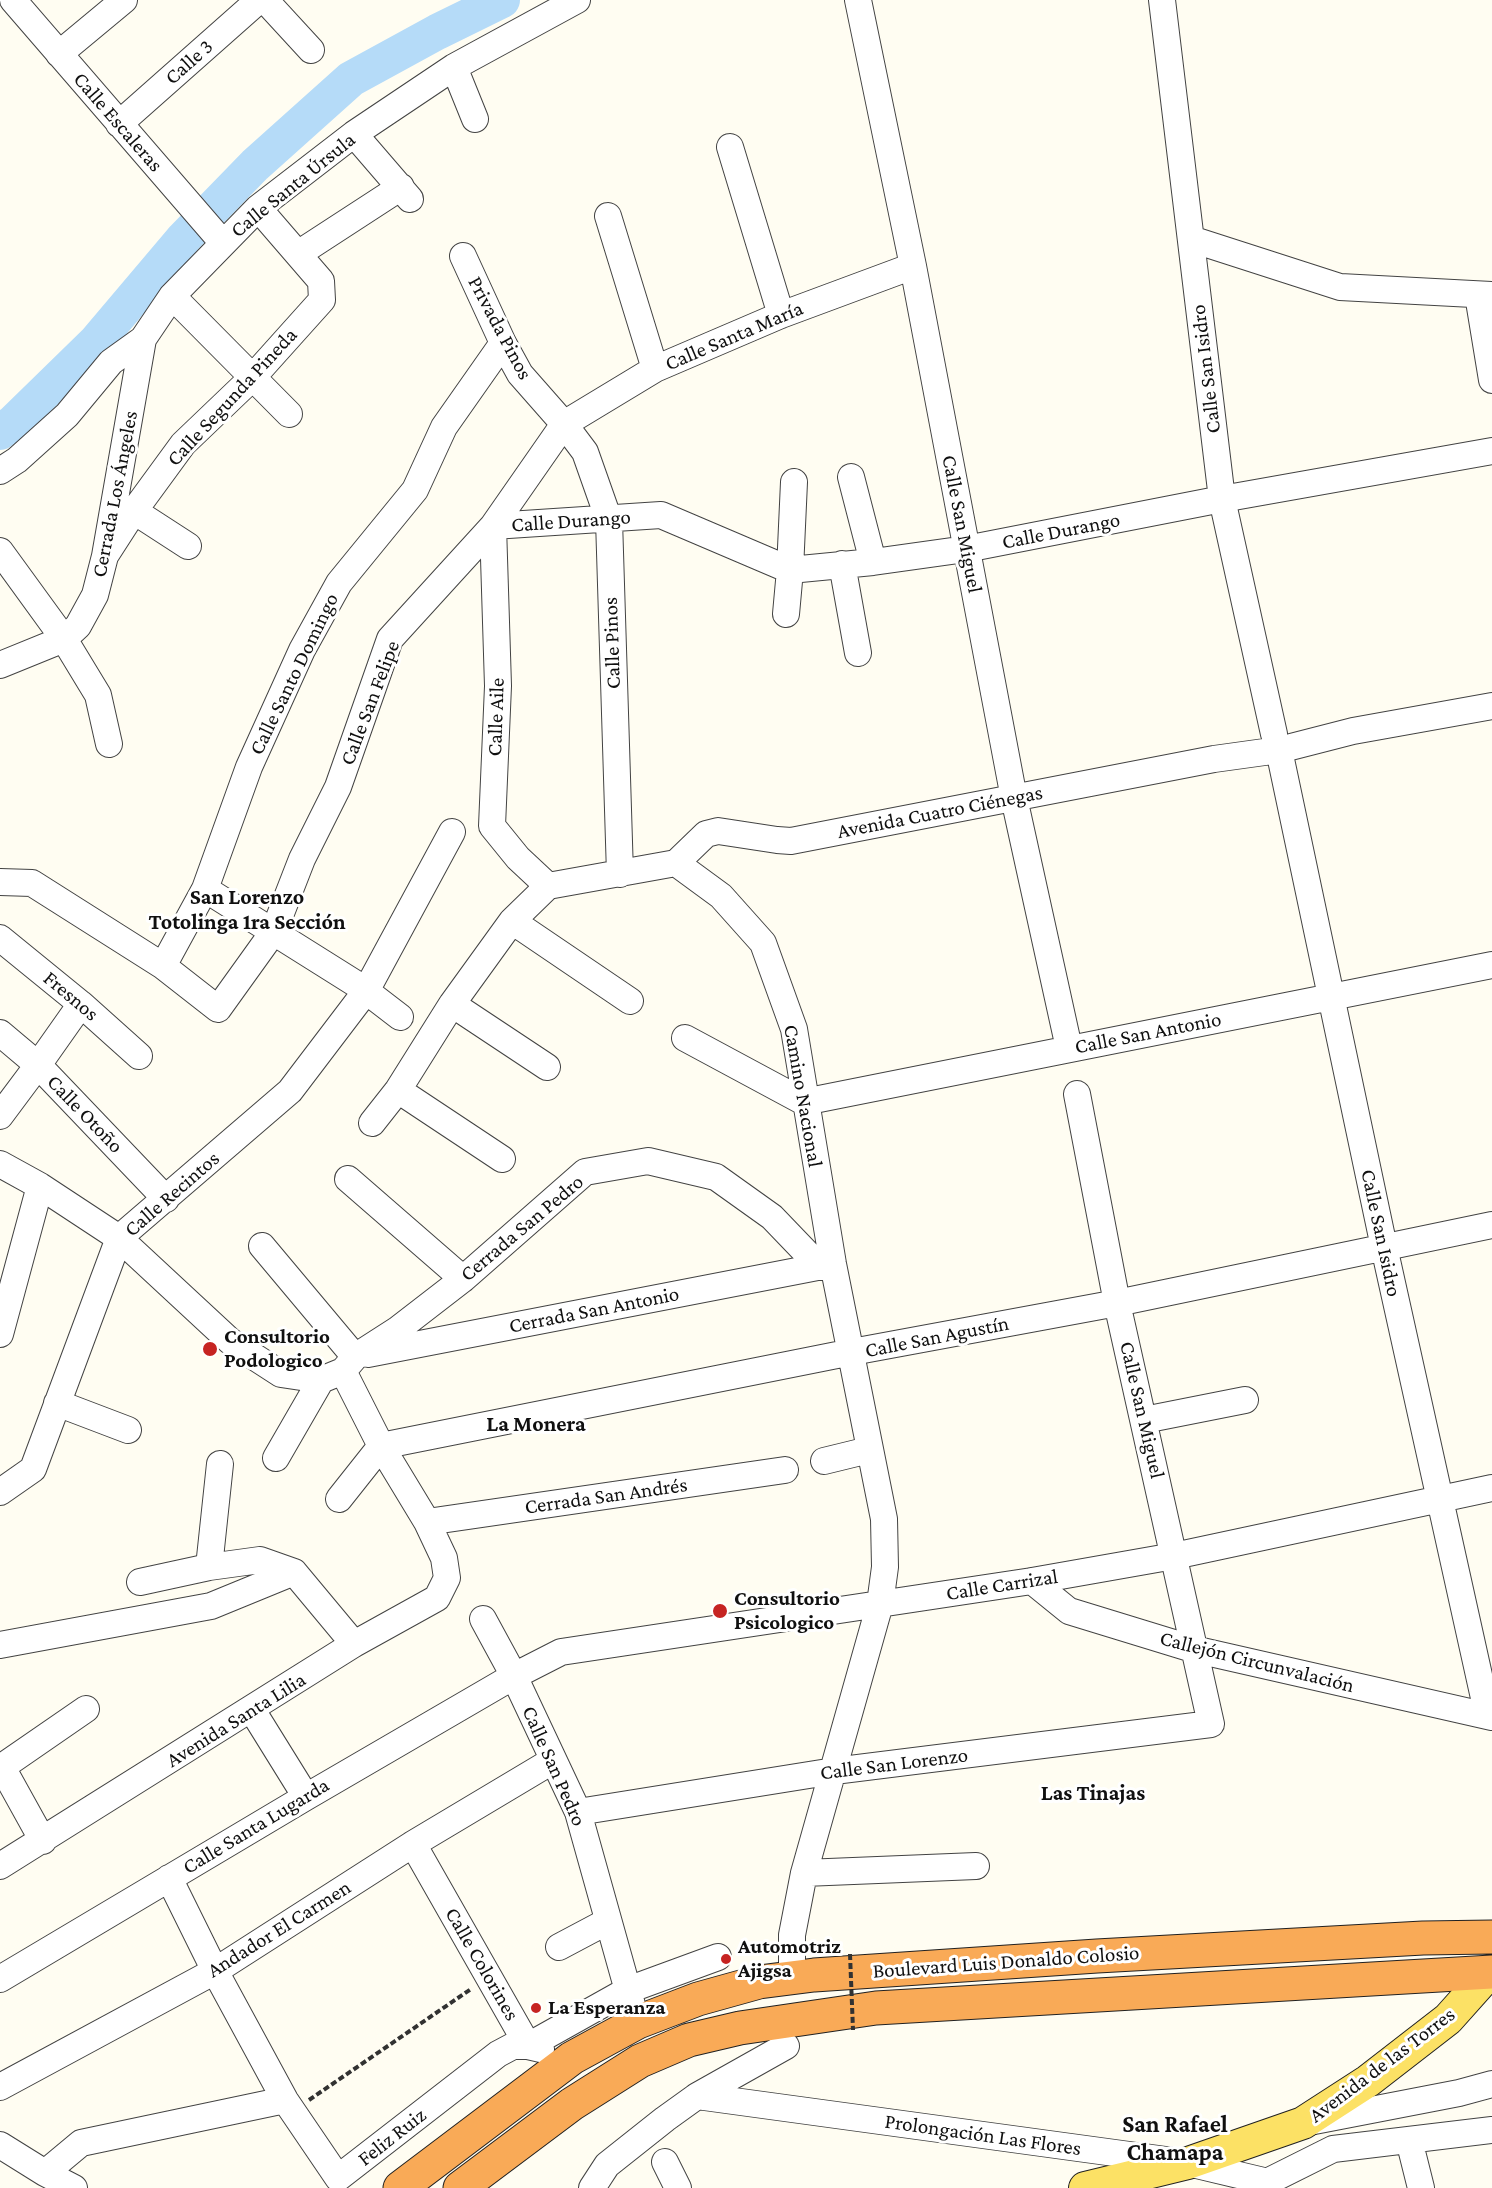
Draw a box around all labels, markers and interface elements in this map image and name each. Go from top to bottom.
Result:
street label: Calle 3 [160,34,218,90]
street label: Calle Escaleras [68,67,168,177]
street label: Calle Santa Úrsula [226,127,360,243]
street label: Privada Pinos [462,272,538,384]
street label: Calle Santa María [661,296,807,376]
street label: Calle San Isidro [1186,303,1226,435]
street label: Calle Segunda Pineda [161,323,303,471]
street label: Cerrada Los Ángeles [87,409,143,579]
street label: Calle San Miguel [936,453,988,595]
street label: Calle Durango [510,504,632,538]
street label: Calle Durango [1000,507,1122,555]
street label: Calle Santo Domingo [244,589,344,759]
street label: Calle Pinos [598,596,626,690]
street label: Calle San Felipe [335,637,405,769]
street label: Calle Aile [482,677,510,757]
street label: Avenida Cuatro Ciénegas [835,780,1045,844]
district label: San Lorenzo Totolinga 1ra Sección [148,884,346,936]
street label: Fresnos [38,966,104,1026]
street label: Calle San Antonio [1073,1006,1223,1060]
street label: Camino Nacional [778,1023,828,1169]
street label: Calle Otoño [41,1070,129,1158]
street label: Calle Recintos [119,1146,225,1242]
street label: Calle San Isidro [1355,1167,1407,1299]
street label: Cerrada San Pedro [455,1169,589,1287]
street label: Cerrada San Antonio [507,1281,681,1339]
street label: Calle San Agustín [863,1311,1011,1363]
place label: Consultorio Podologico [224,1324,330,1374]
street label: Calle San Miguel [1114,1339,1170,1481]
marker: Consultorio Podologico [201,1340,219,1358]
district label: La Monera [486,1411,586,1437]
street label: Cerrada San Andrés [523,1472,689,1520]
street label: Calle Carrizal [944,1564,1060,1606]
place label: Consultorio Psicologico [734,1586,840,1636]
marker: Consultorio Psicologico [711,1602,729,1620]
street label: Callejón Circunvalación [1157,1626,1357,1698]
street label: Avenida Santa Lilia [162,1667,310,1773]
street label: Calle San Pedro [516,1702,592,1830]
street label: Calle San Lorenzo [819,1742,969,1786]
street label: Calle Santa Lugarda [178,1772,334,1880]
district label: Las Tinajas [1041,1780,1145,1806]
street label: Andador El Carmen [203,1875,355,1983]
street label: Calle Colorines [439,1903,525,2025]
place label: Automotriz Ajigsa [738,1934,841,1984]
street label: Boulevard Luis Donaldo Colosio [872,1940,1140,1984]
marker: Automotriz Ajigsa [719,1952,733,1966]
place label: La Esperanza [548,1995,666,2021]
marker: La Esperanza [529,2001,543,2015]
street label: Avenida de las Torres [1304,2002,1460,2128]
street label: Feliz Ruiz [353,2102,431,2172]
street label: Prolongación Las Flores [883,2109,1083,2161]
district label: San Rafael Chamapa [1122,2111,1228,2167]

